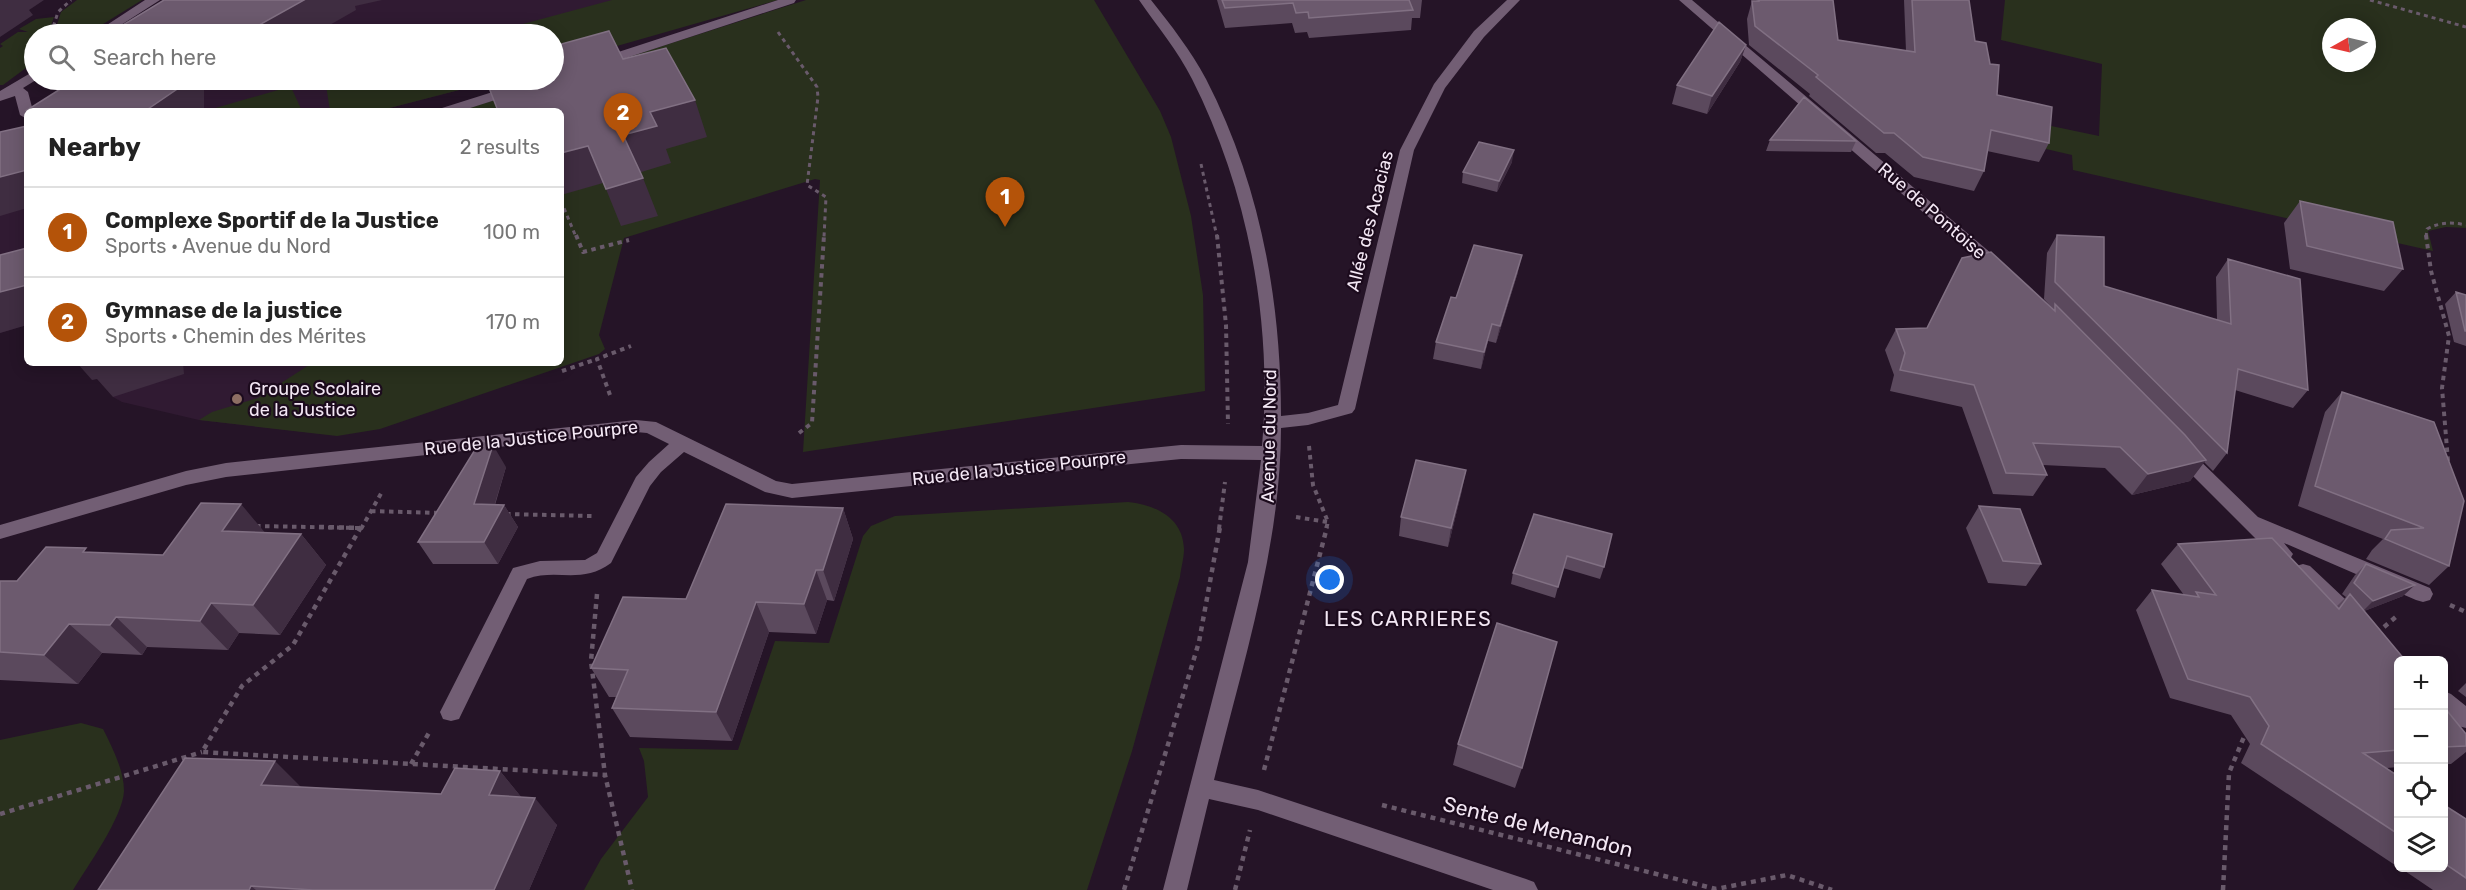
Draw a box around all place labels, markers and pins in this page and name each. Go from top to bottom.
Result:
pin: 2 [604,94,642,143]
pin: 1 [986,178,1024,227]
place label: Groupe Scolaire de la Justice [249,378,381,421]
marker: Groupe Scolaire de la Justice [230,392,244,406]

